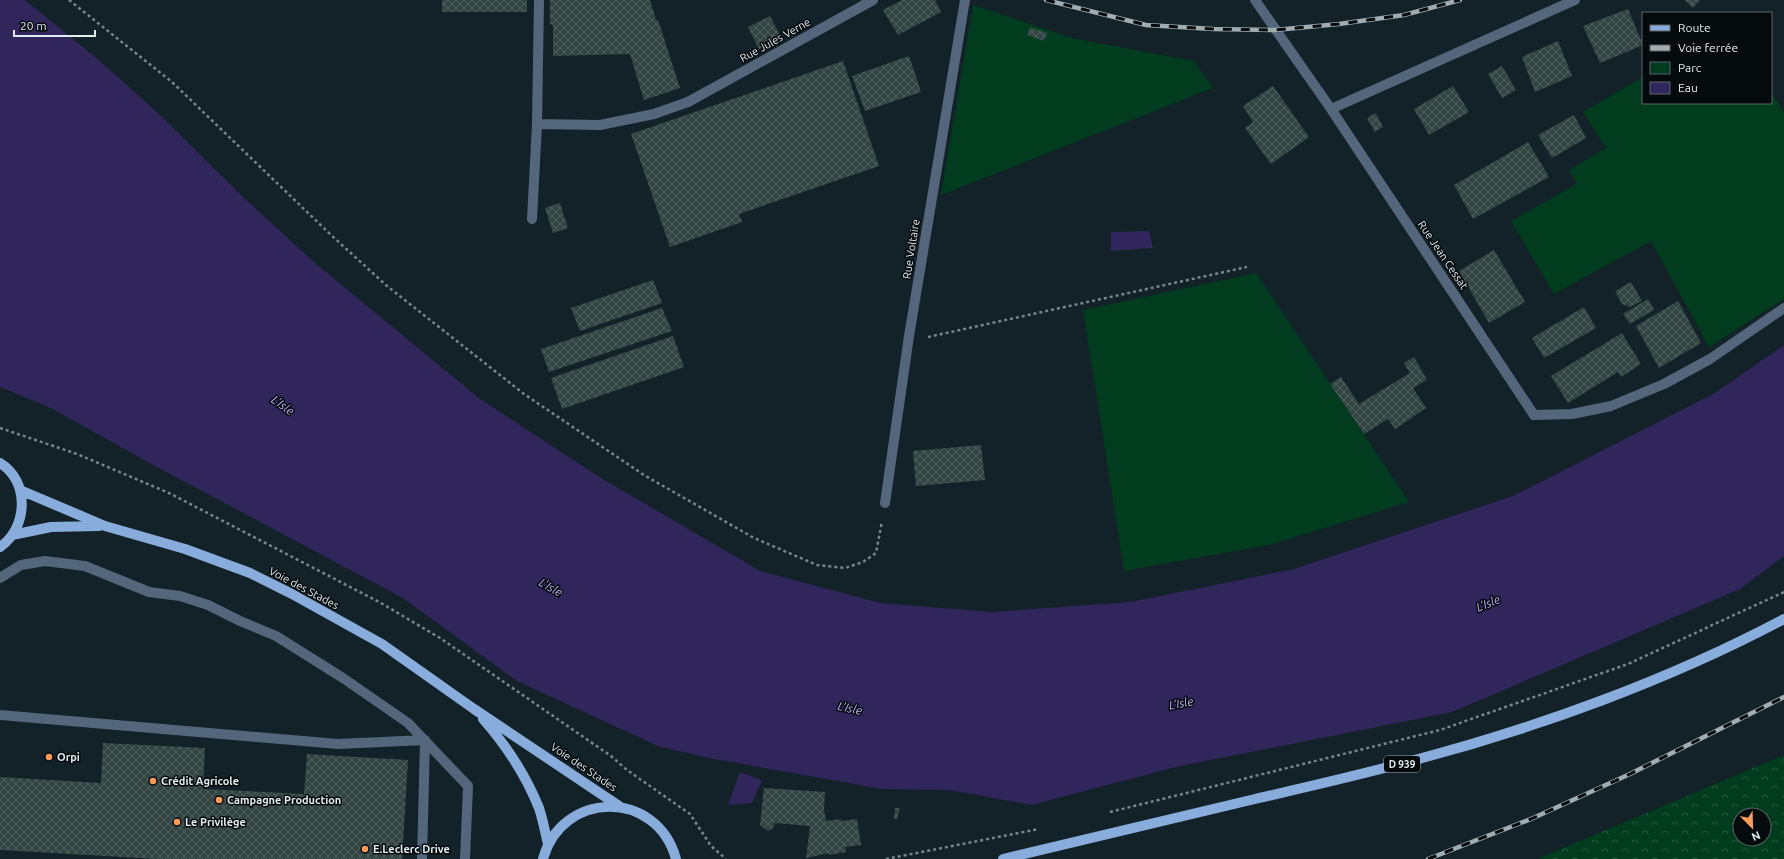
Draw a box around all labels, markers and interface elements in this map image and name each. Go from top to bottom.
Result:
scale bar [14,12,95,38]
legend [1642,12,1772,104]
street label: Rue Jules Verne [738,16,812,64]
text: 20 m [20,19,47,32]
text: Route [1678,21,1711,34]
text: Voie ferrée [1678,41,1738,54]
text: Parc [1678,61,1702,74]
text: Eau [1678,81,1698,94]
street label: Rue Voltaire [900,218,922,280]
street label: Rue Jean Cessat [1416,218,1471,292]
water label: L'Isle [269,392,297,418]
street label: Voie des Stades [267,565,341,611]
water label: L'Isle [537,575,565,599]
water label: L'Isle [1474,592,1502,614]
water label: L'Isle [1168,694,1194,712]
water label: L'Isle [837,699,863,717]
street label: Voie des Stades [549,740,619,794]
place label: Orpi [57,751,80,763]
marker: Orpi [44,752,54,762]
road number: D 939 [1384,756,1420,772]
place label: Crédit Agricole [161,775,239,787]
marker: Crédit Agricole [148,776,158,786]
place label: Campagne Production [227,794,341,806]
marker: Campagne Production [214,795,224,805]
north arrow [1732,807,1772,847]
place label: Le Privilège [185,816,246,828]
marker: Le Privilège [172,817,182,827]
text: N [1750,829,1762,843]
place label: E.Leclerc Drive [373,843,450,855]
marker: E.Leclerc Drive [360,844,370,854]

